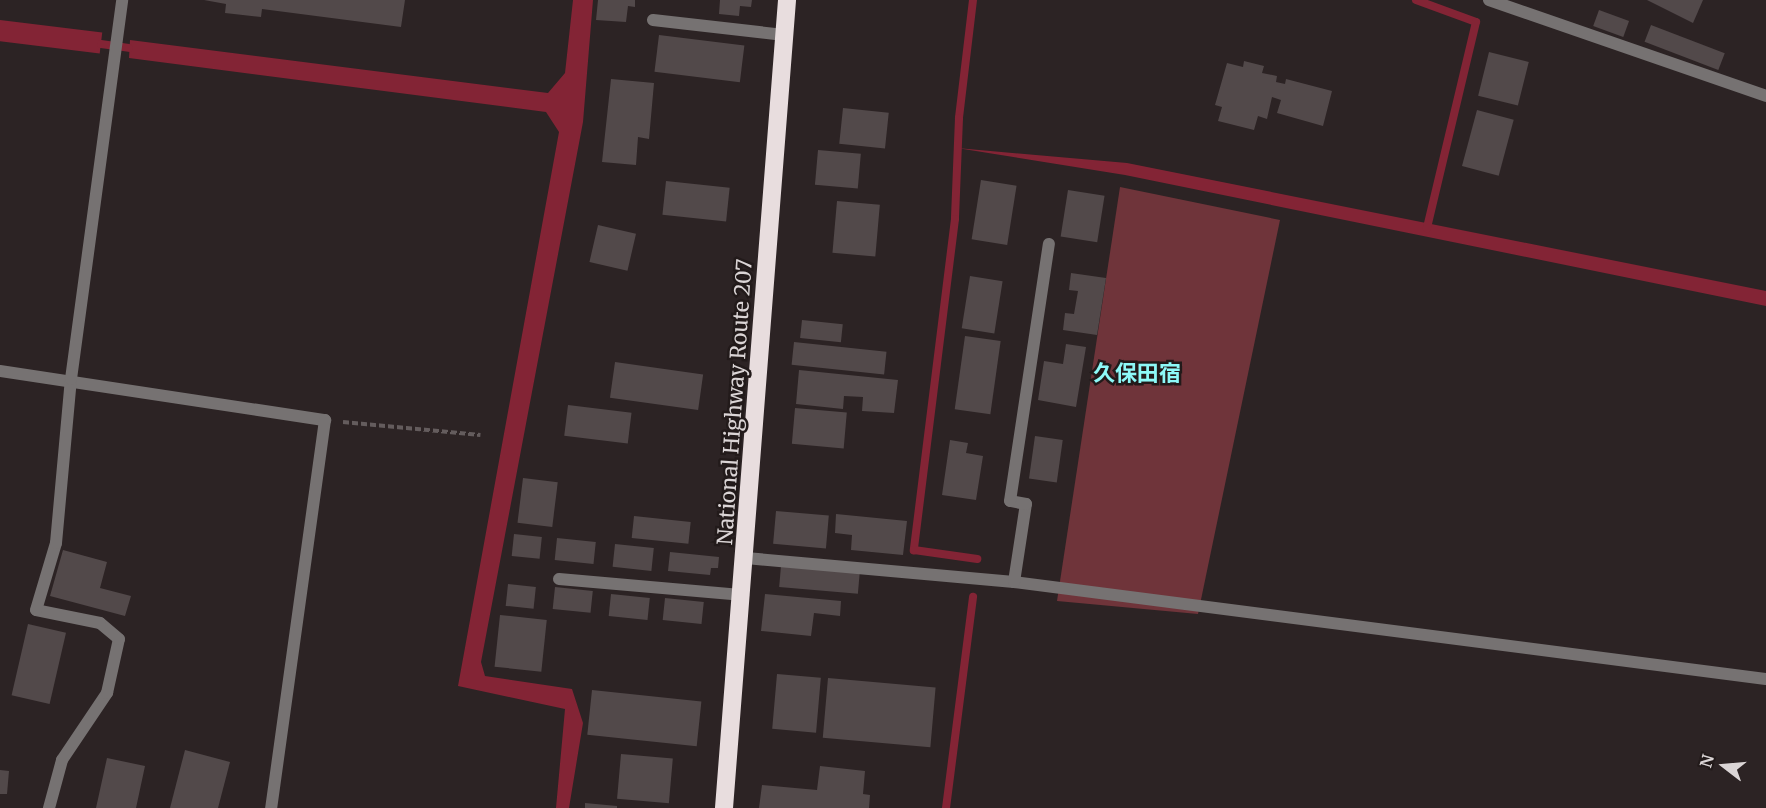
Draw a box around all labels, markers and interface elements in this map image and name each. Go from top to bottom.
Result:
street label: National Highway Route 207 [712,258,758,546]
district label: 久保田宿 [1093,361,1181,387]
north arrow [1694,736,1754,796]
text: N [1695,752,1718,770]

